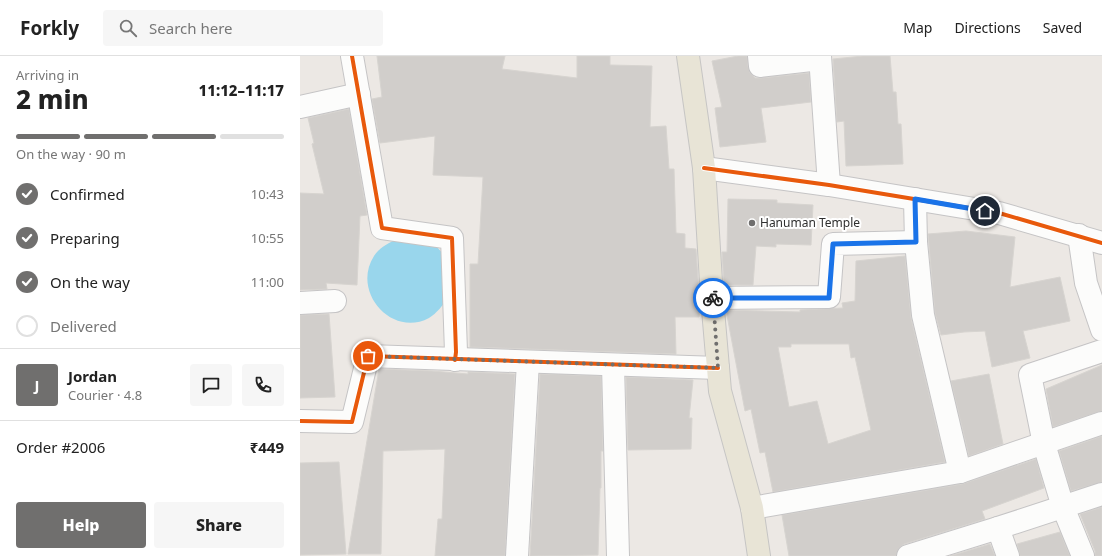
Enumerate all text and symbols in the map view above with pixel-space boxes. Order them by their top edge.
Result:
search box [103,10,383,46]
text: Forkly [20,15,79,41]
icon: search [117,17,139,39]
text: Search here [149,18,233,38]
text: Map [903,18,932,37]
text: Directions [954,18,1021,37]
text: Saved [1043,18,1082,37]
text: Arriving in [16,66,79,84]
text: 11:12–11:17 [199,80,284,100]
text: 2 min [16,81,89,117]
text: On the way · 90 m [16,145,126,163]
icon: check [16,183,38,205]
text: Confirmed [50,184,125,204]
text: 10:43 [251,185,284,203]
pin [968,194,1002,228]
icon: home [974,200,996,222]
place label: Hanuman Temple [760,214,860,231]
marker: Hanuman Temple [747,218,757,228]
icon: check [16,227,38,249]
text: Preparing [50,228,120,248]
text: 10:55 [251,229,284,247]
icon: check [16,271,38,293]
text: On the way [50,272,130,292]
text: 11:00 [251,273,284,291]
courier [693,278,733,318]
icon: bike [702,287,724,309]
text: Delivered [50,316,117,336]
pin [351,339,385,373]
icon: bag [357,345,379,367]
button: chat [190,364,232,406]
button: phone [242,364,284,406]
text: Jordan [68,366,117,386]
text: J [35,375,39,395]
text: Courier · 4.8 [68,386,142,404]
text: Order #2006 [16,437,105,457]
text: ₹449 [250,437,284,457]
button: Help [16,502,146,548]
button: Share [154,502,284,548]

